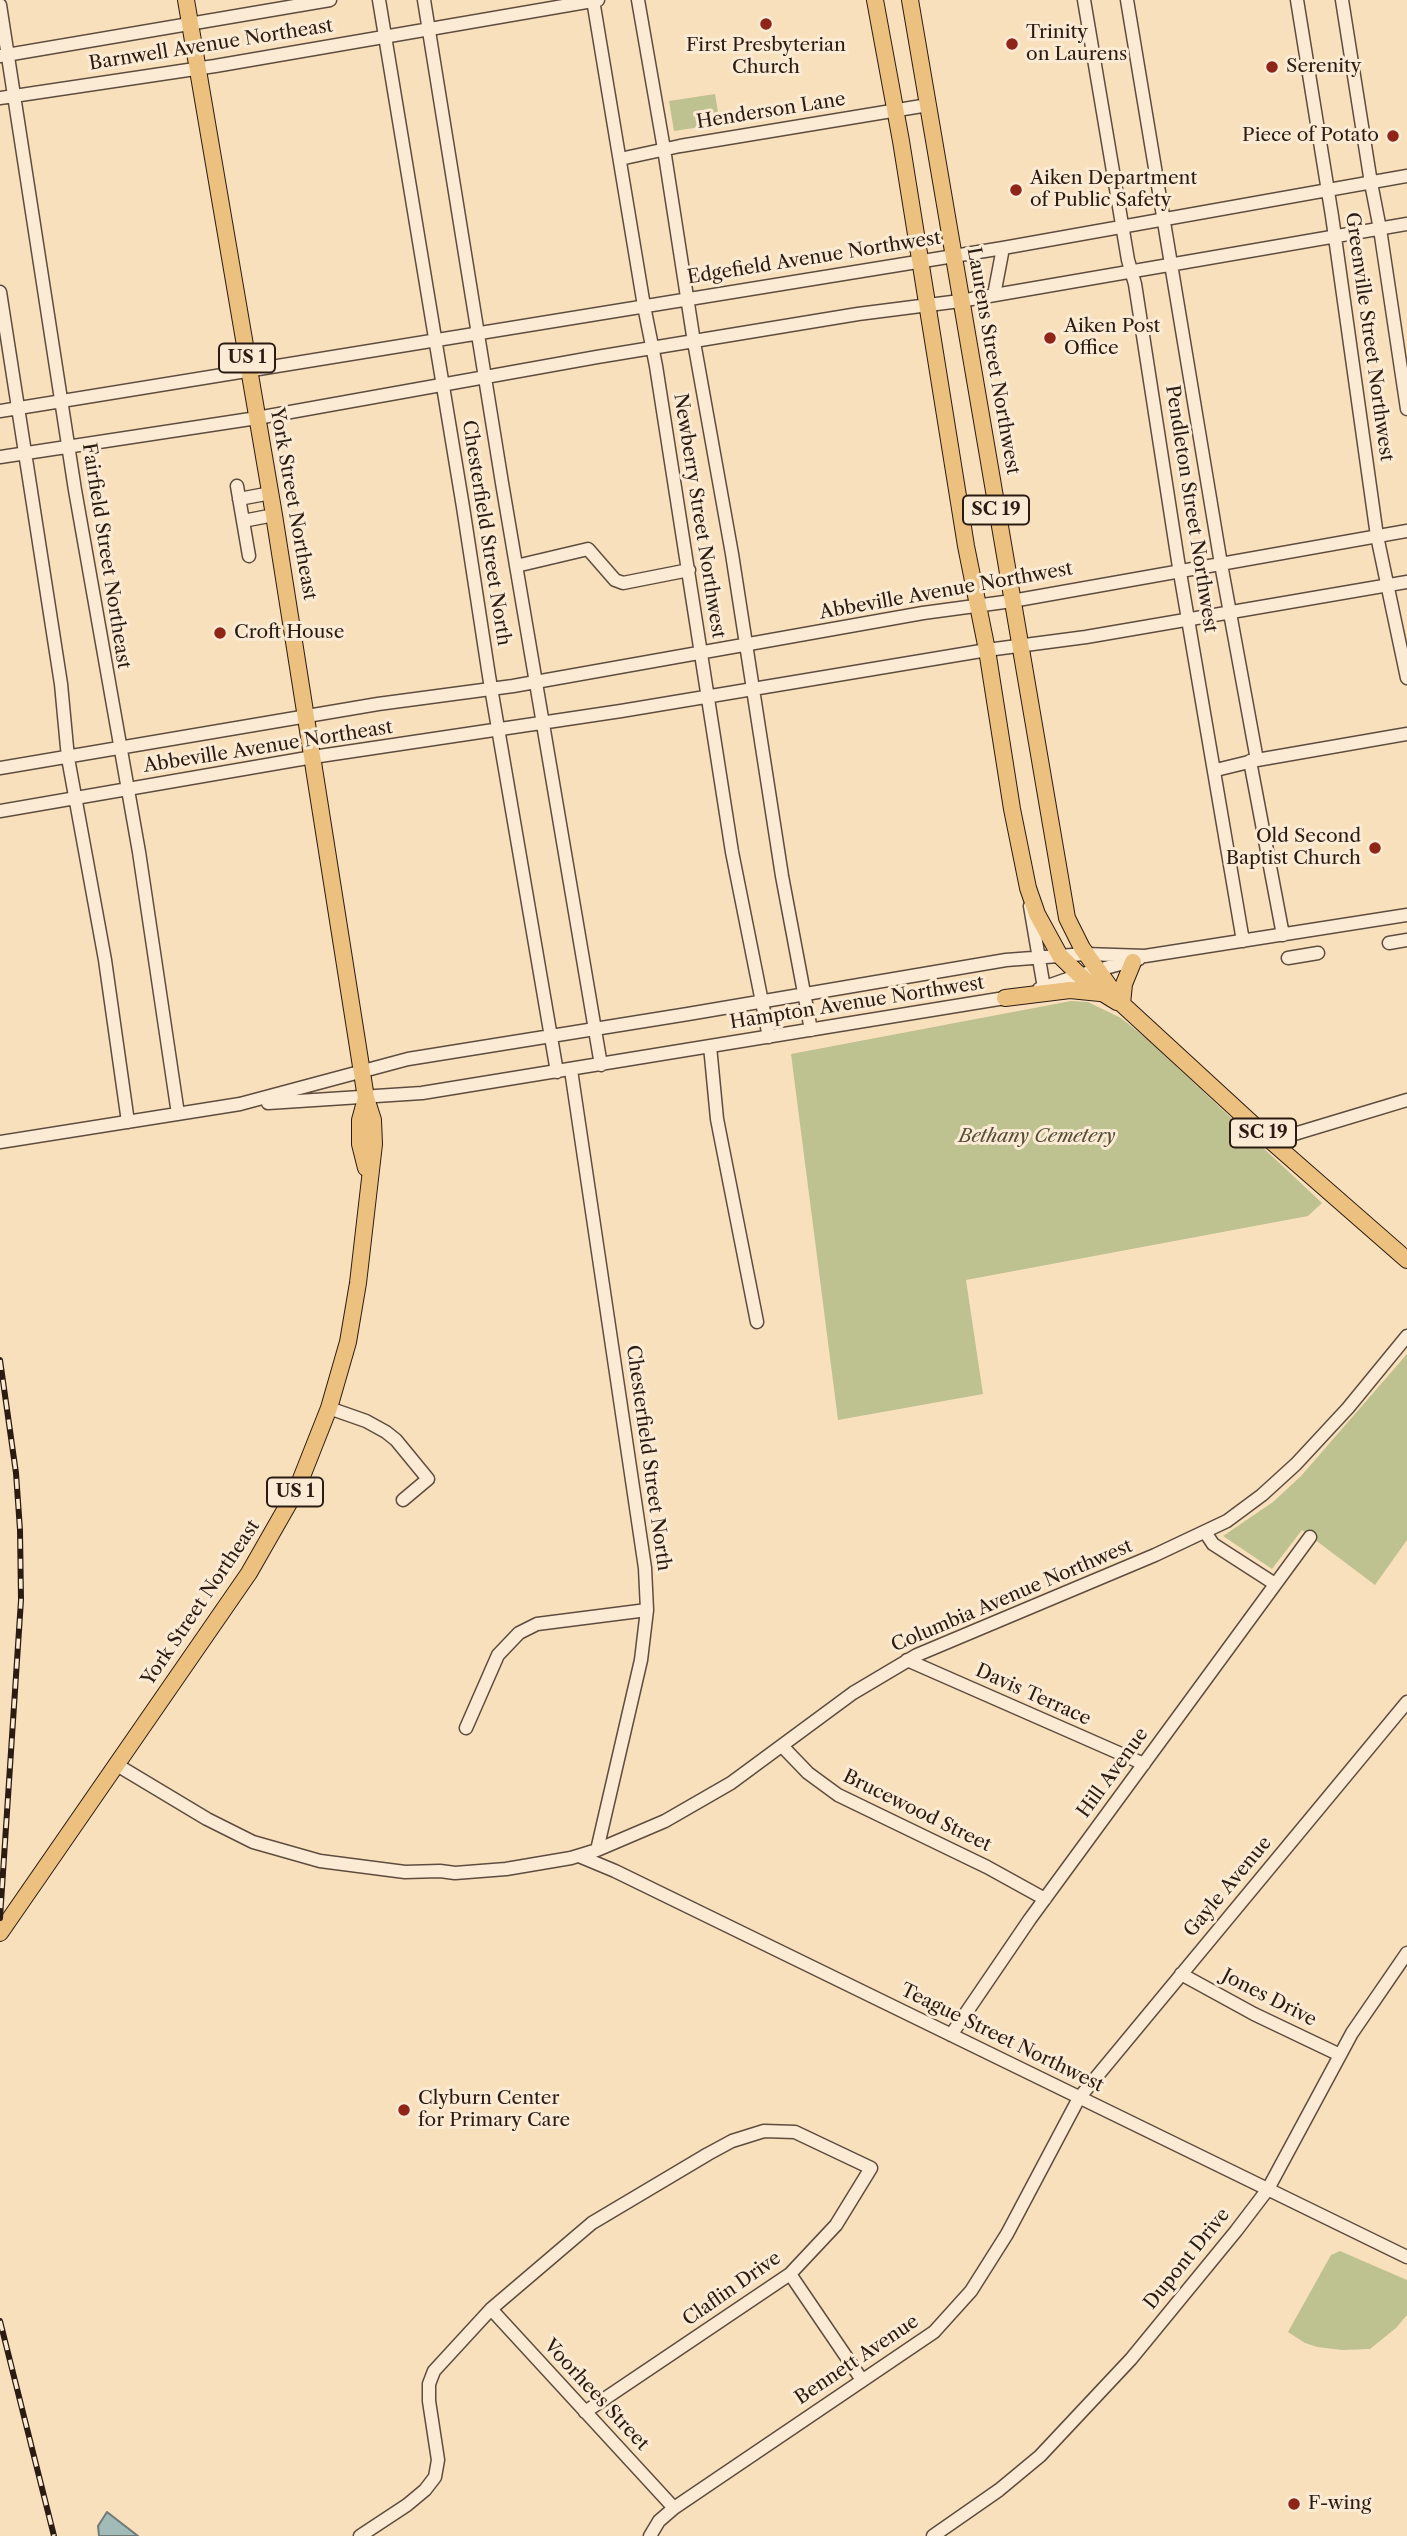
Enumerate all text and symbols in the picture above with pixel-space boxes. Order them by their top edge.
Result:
street label: Barnwell Avenue Northeast [87,14,335,76]
marker: First Presbyterian Church [758,16,774,32]
place label: Trinity on Laurens [1026,22,1127,66]
place label: First Presbyterian Church [686,35,846,79]
marker: Trinity on Laurens [1004,36,1020,52]
place label: Serenity [1286,56,1361,78]
marker: Serenity [1264,59,1280,75]
street label: Henderson Lane [695,88,847,134]
place label: Piece of Potato [1242,125,1379,147]
marker: Piece of Potato [1385,128,1401,144]
place label: Aiken Department of Public Safety [1030,168,1197,212]
marker: Aiken Department of Public Safety [1008,182,1024,198]
street label: Greenville Street Northwest [1340,211,1398,463]
street label: Edgefield Avenue Northwest [686,227,942,289]
street label: Laurens Street Northwest [962,246,1024,476]
place label: Aiken Post Office [1064,316,1160,360]
marker: Aiken Post Office [1042,330,1058,346]
road number: US 1 [219,344,275,372]
street label: Pendleton Street Northwest [1160,384,1222,634]
street label: Newberry Street Northwest [668,392,730,640]
street label: York Street Northeast [265,406,321,602]
street label: Chesterfield Street North [457,419,515,647]
street label: Fairfield Street Northeast [77,441,135,671]
road number: SC 19 [963,496,1029,524]
street label: Abbeville Avenue Northwest [818,557,1074,625]
place label: Croft House [234,622,344,644]
marker: Croft House [212,625,228,641]
street label: Abbeville Avenue Northeast [142,716,394,778]
place label: Old Second Baptist Church [1226,826,1361,870]
marker: Old Second Baptist Church [1367,840,1383,856]
street label: Hampton Avenue Northwest [728,972,986,1034]
road number: SC 19 [1230,1118,1296,1148]
park label: Bethany Cemetery [958,1126,1116,1148]
street label: Chesterfield Street North [621,1344,675,1572]
road number: US 1 [267,1478,323,1506]
street label: York Street Northeast [137,1516,265,1690]
street label: Columbia Avenue Northwest [888,1535,1136,1657]
street label: Davis Terrace [972,1659,1094,1731]
street label: Hill Avenue [1073,1723,1153,1823]
street label: Brucewood Street [839,1765,995,1857]
street label: Gayle Avenue [1179,1832,1277,1942]
street label: Jones Drive [1218,1964,1320,2032]
street label: Teague Street Northwest [897,1979,1107,2097]
place label: Clyburn Center for Primary Care [418,2088,570,2132]
marker: Clyburn Center for Primary Care [396,2102,412,2118]
street label: Dupont Drive [1139,2204,1235,2314]
street label: Claflin Drive [679,2247,785,2331]
street label: Bennett Avenue [791,2310,923,2410]
street label: Voorhees Street [539,2335,653,2455]
place label: F-wing [1308,2493,1371,2515]
marker: F-wing [1286,2496,1302,2512]

